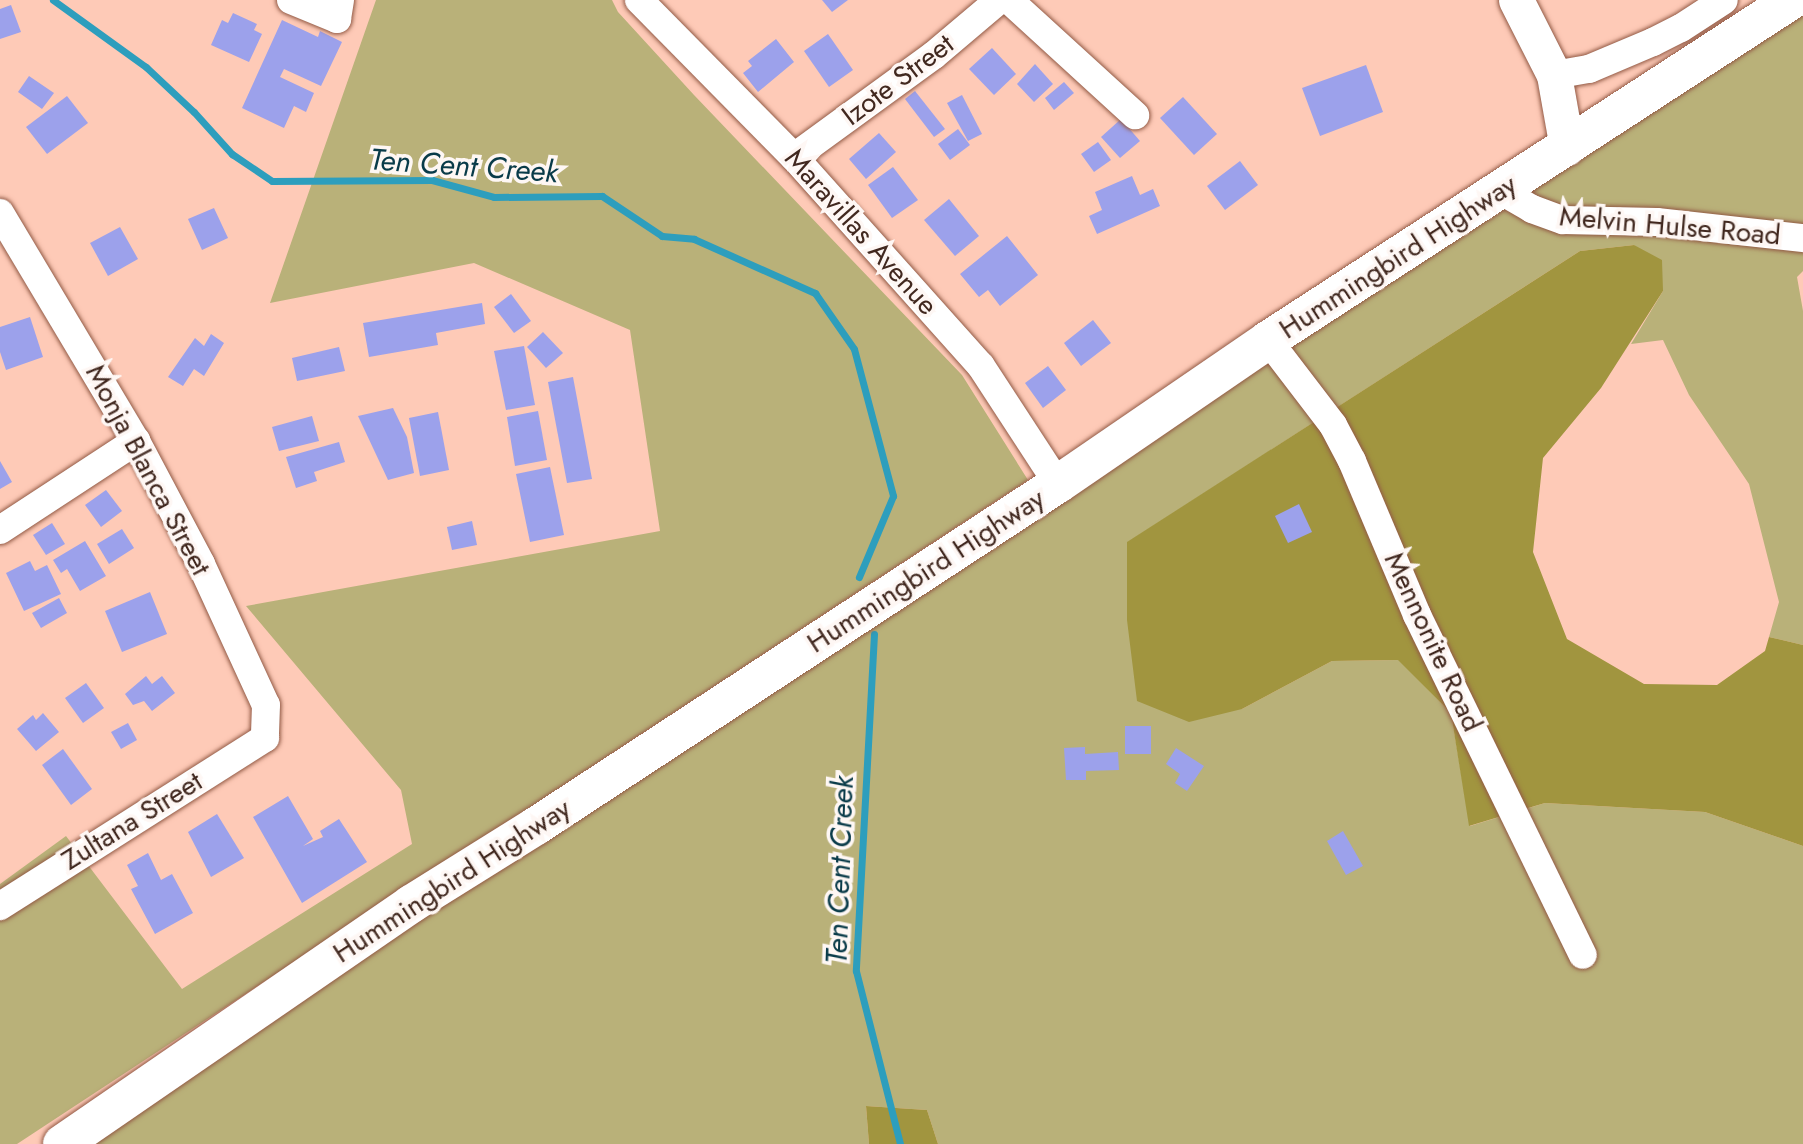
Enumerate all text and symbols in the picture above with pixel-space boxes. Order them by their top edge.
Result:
street label: Izote Street [836,27,960,133]
water label: Ten Cent Creek [369,141,559,191]
street label: Maravillas Avenue [778,142,944,322]
street label: Hummingbird Highway [1273,168,1523,346]
street label: Melvin Hulse Road [1558,200,1782,252]
street label: Monja Blanca Street [78,359,218,581]
street label: Hummingbird Highway [801,482,1051,660]
street label: Mennonite Road [1377,547,1489,737]
street label: Zultana Street [56,765,208,877]
water label: Ten Cent Creek [819,775,861,965]
street label: Hummingbird Highway [327,792,577,970]

